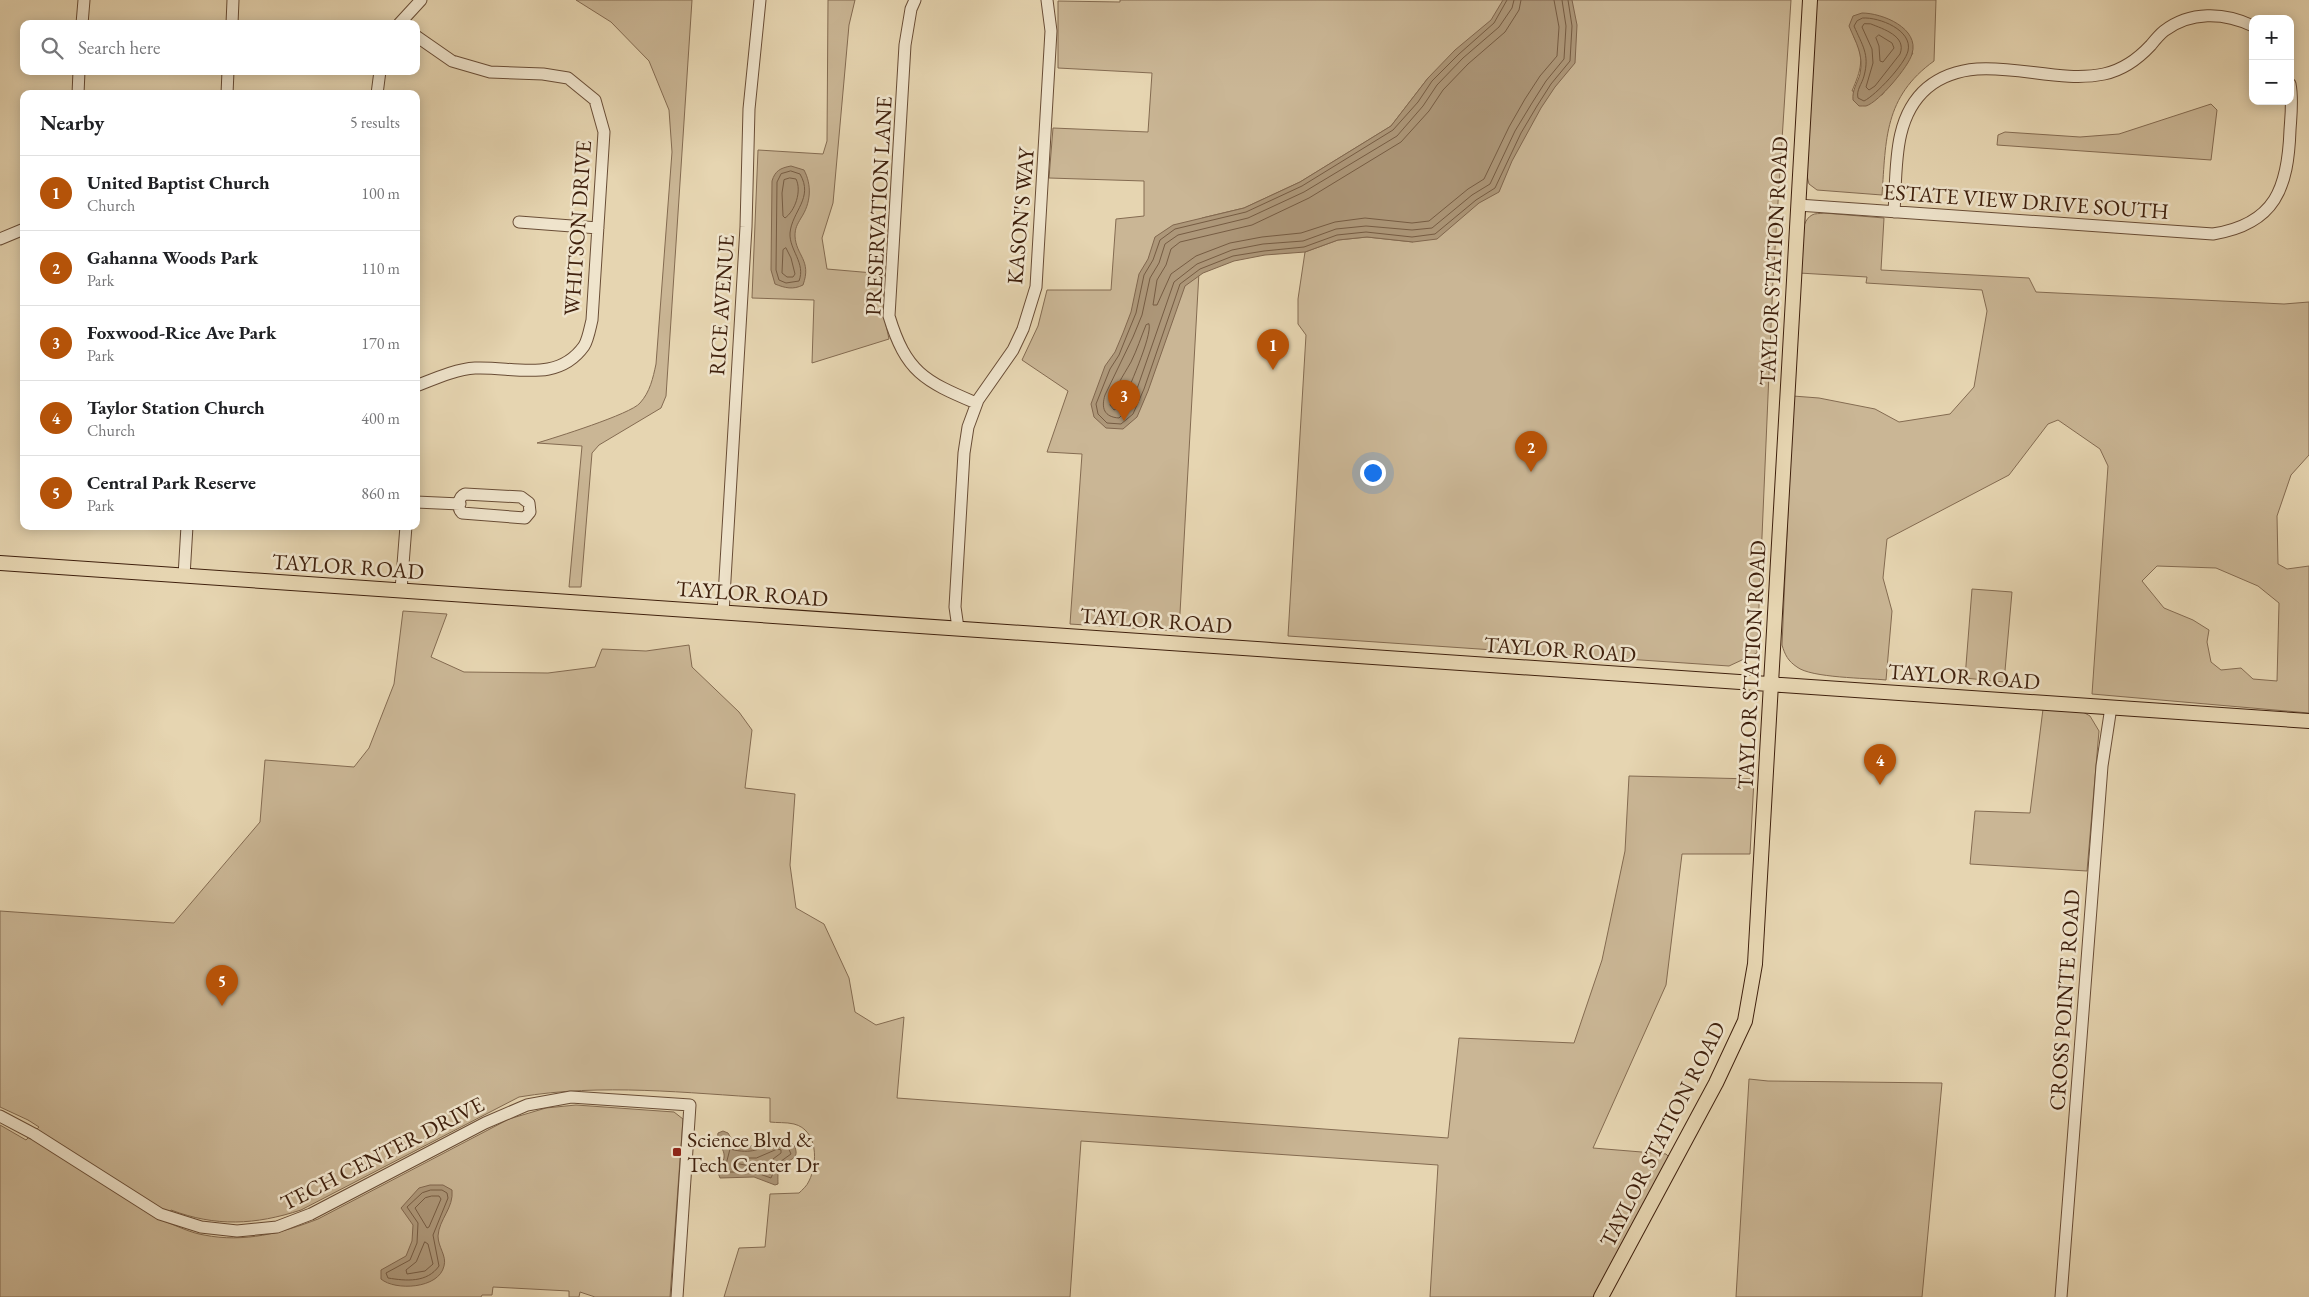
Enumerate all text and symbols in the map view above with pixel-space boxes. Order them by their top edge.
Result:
map controls [2249,15,2294,105]
button: + [2249,15,2294,60]
search box [20,20,420,75]
icon: search [38,34,66,62]
text: Search here [78,35,160,60]
button: − [2249,60,2294,105]
street label: PRESERVATION LANE [858,96,899,317]
text: Nearby [40,109,104,136]
text: 5 results [350,112,400,133]
street label: TAYLOR STATION ROAD [1752,136,1795,386]
street label: WHITSON DRIVE [557,139,598,317]
street label: KASON'S WAY [1000,145,1041,286]
text: United Baptist Church [87,170,270,195]
street label: ESTATE VIEW DRIVE SOUTH [1882,177,2170,226]
text: 1 [52,183,60,204]
text: 100 m [361,183,400,204]
text: Church [87,195,135,216]
street label: RICE AVENUE [702,234,741,376]
text: Gahanna Woods Park [87,245,258,270]
text: 2 [52,258,60,279]
text: 110 m [361,258,400,279]
text: Park [87,270,114,291]
text: Foxwood-Rice Ave Park [87,320,276,345]
pin: 1 [1257,329,1289,370]
text: 3 [52,333,60,354]
text: 170 m [361,333,400,354]
text: Park [87,345,114,366]
pin: 3 [1108,380,1140,421]
text: Taylor Station Church [87,395,265,420]
text: 4 [52,408,60,429]
text: 400 m [361,408,400,429]
text: Church [87,420,135,441]
pin: 2 [1515,431,1547,472]
your location [1360,460,1386,486]
text: Central Park Reserve [87,470,256,495]
text: 5 [52,483,60,504]
text: 860 m [361,483,400,504]
text: Park [87,495,114,516]
street label: TAYLOR STATION ROAD [1730,540,1773,790]
street label: TAYLOR ROAD [271,547,425,586]
street label: TAYLOR ROAD [675,574,829,613]
street label: TAYLOR ROAD [1079,601,1233,640]
street label: TAYLOR ROAD [1483,630,1637,669]
street label: TAYLOR ROAD [1887,657,2041,696]
pin: 4 [1864,744,1896,785]
street label: CROSS POINTE ROAD [2042,888,2087,1112]
pin: 5 [206,965,238,1006]
street label: TAYLOR STATION ROAD [1593,1016,1732,1252]
street label: TECH CENTER DRIVE [276,1090,489,1217]
place label: Science Blvd & Tech Center Dr [687,1125,820,1179]
marker: Science Blvd & Tech Center Dr [671,1146,683,1158]

